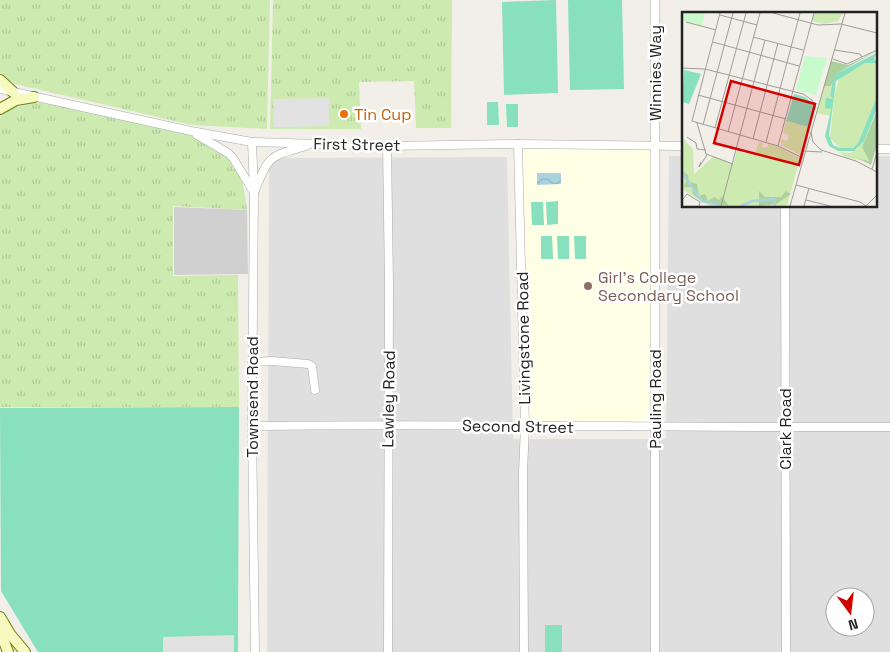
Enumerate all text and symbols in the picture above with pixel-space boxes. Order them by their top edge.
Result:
inset map [682,12,878,208]
street label: Winnies Way [645,25,666,121]
place label: Tin Cup [354,104,411,125]
marker: Tin Cup [338,108,350,120]
street label: First Street [313,133,401,156]
place label: Girl's College Secondary School [598,267,739,306]
street label: Livingstone Road [512,271,535,405]
marker: Girl's College Secondary School [582,280,594,292]
street label: Townsend Road [242,336,263,458]
street label: Pauling Road [645,349,666,449]
street label: Lawley Road [377,350,400,448]
street label: Clark Road [775,388,796,470]
street label: Second Street [462,415,574,438]
north arrow [825,587,875,637]
text: N [846,615,860,634]

